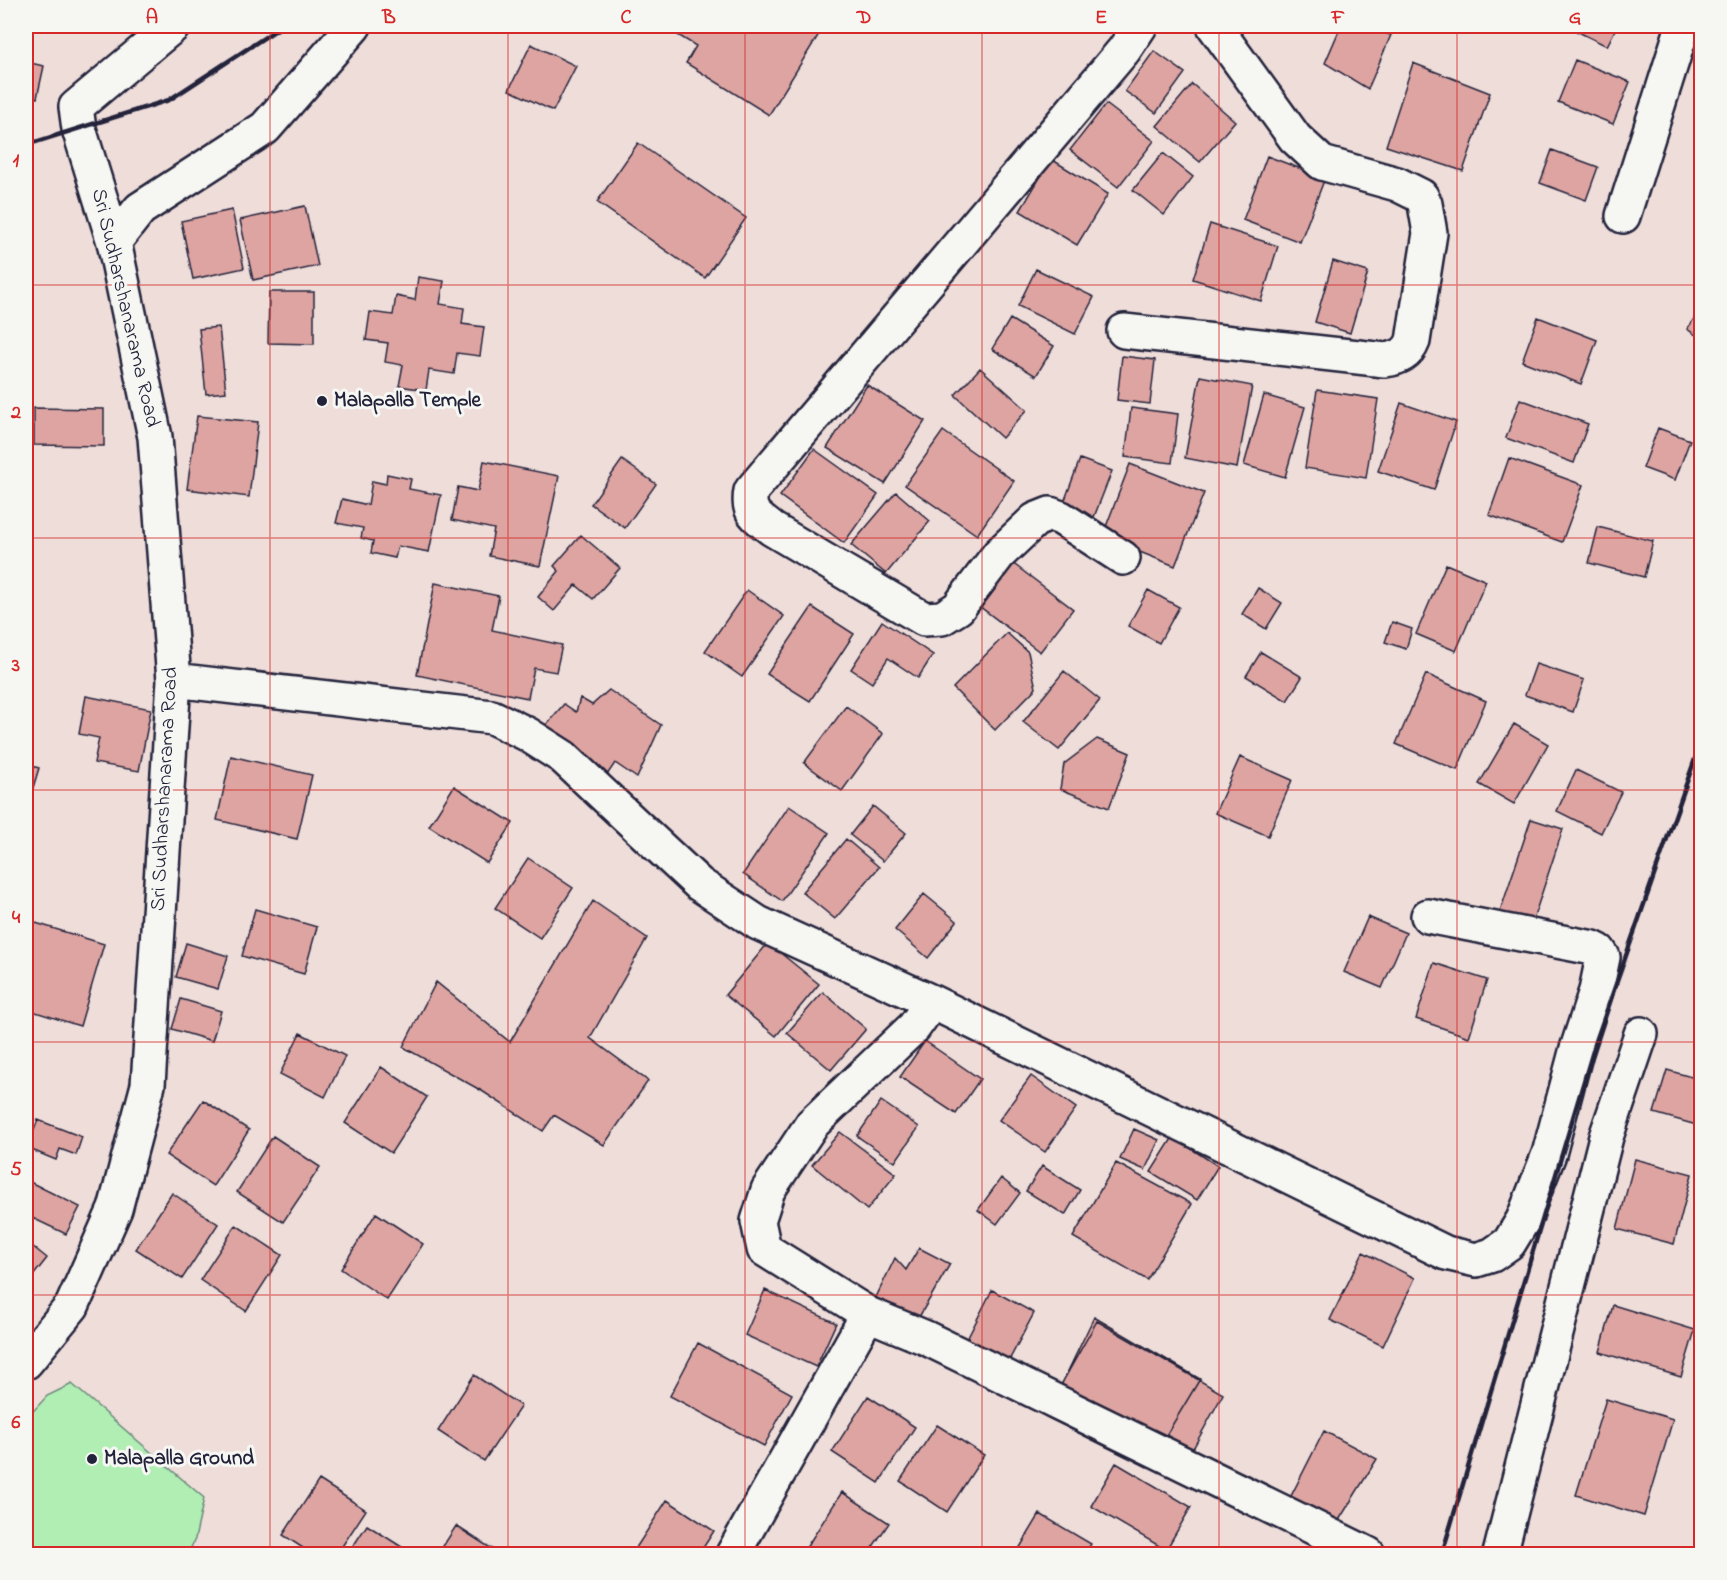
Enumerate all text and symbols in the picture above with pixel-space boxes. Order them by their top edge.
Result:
text: A [146,4,158,33]
text: B [381,4,396,33]
text: C [621,4,632,33]
text: D [856,4,871,33]
text: E [1095,4,1107,33]
text: F [1331,4,1345,33]
text: G [1569,4,1582,33]
text: 1 [13,147,20,176]
street label: Sri Sudharshanarama Road [83,186,167,431]
place label: Malapalla Temple [334,386,481,416]
marker: Malapalla Temple [315,394,329,408]
text: 2 [10,399,21,428]
text: 3 [11,652,20,681]
street label: Sri Sudharshanarama Road [144,666,186,912]
text: 4 [12,904,21,933]
text: 5 [10,1156,22,1185]
text: 6 [12,1409,21,1438]
place label: Malapalla Ground [104,1444,254,1474]
marker: Malapalla Ground [85,1452,99,1466]

